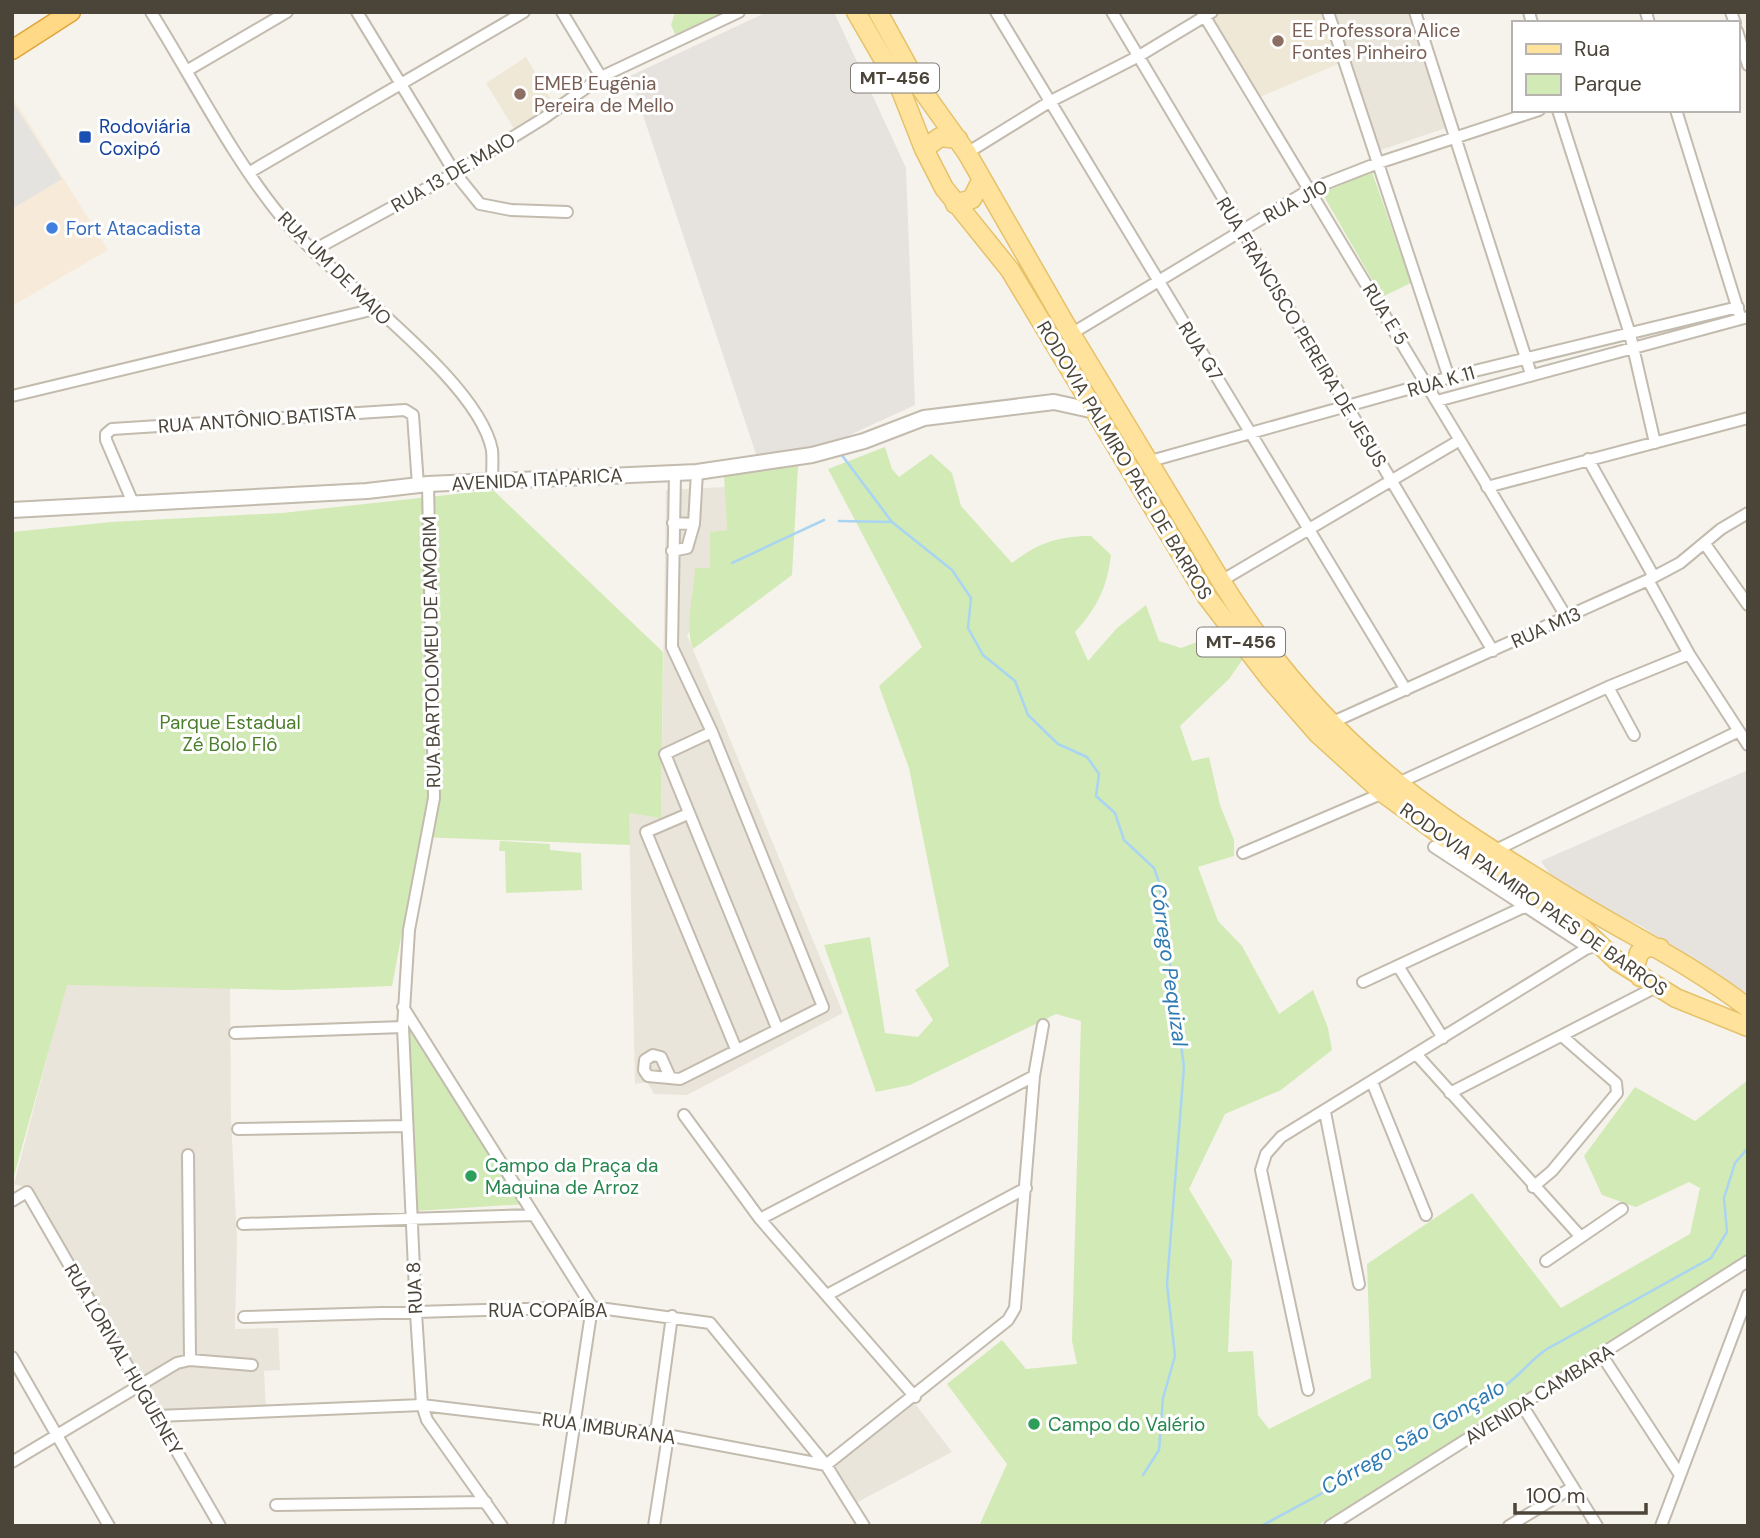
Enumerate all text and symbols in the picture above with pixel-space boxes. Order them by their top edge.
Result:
place label: EE Professora Alice Fontes Pinheiro [1292,18,1460,65]
legend [1512,21,1739,112]
marker: EE Professora Alice Fontes Pinheiro [1270,33,1286,49]
text: Rua [1574,35,1610,63]
road number: MT-456 [851,64,939,92]
text: Parque [1574,70,1642,98]
place label: EMEB Eugênia Pereira de Mello [534,71,674,118]
marker: EMEB Eugênia Pereira de Mello [512,86,528,102]
place label: Rodoviária Coxipó [99,114,191,161]
street label: RUA 13 DE MAIO [387,127,520,218]
marker: Rodoviária Coxipó [77,129,93,145]
street label: RUA J10 [1259,174,1332,229]
street label: RUA FRANCISCO PEREIRA DE JESUS [1211,192,1392,472]
street label: RUA UM DE MAIO [272,206,397,331]
place label: Fort Atacadista [66,216,201,241]
marker: Fort Atacadista [44,220,60,236]
street label: RUA E 5 [1357,279,1414,350]
street label: RODOVIA PALMIRO PAES DE BARROS [1031,316,1218,604]
street label: RUA G7 [1173,317,1229,386]
street label: RUA K 11 [1405,360,1478,403]
street label: RUA ANTÔNIO BATISTA [157,400,357,439]
street label: AVENIDA ITAPARICA [451,463,624,496]
street label: RUA BARTOLOMEU DE AMORIM [417,516,446,788]
street label: RUA M13 [1507,601,1585,654]
road number: MT-456 [1197,628,1285,656]
park label: Parque Estadual Zé Bolo Flô [159,710,301,757]
street label: RODOVIA PALMIRO PAES DE BARROS [1395,797,1672,1002]
water label: Córrego Pequizal [1144,882,1194,1049]
place label: Campo da Praça da Maquina de Arroz [485,1153,658,1200]
marker: Campo da Praça da Maquina de Arroz [463,1168,479,1184]
street label: RUA LORIVAL HUGUENEY [59,1259,189,1459]
street label: RUA 8 [401,1261,428,1315]
street label: RUA COPAÍBA [488,1298,608,1323]
street label: AVENIDA CAMBARA [1460,1338,1619,1450]
water label: Córrego São Gonçalo [1316,1373,1510,1501]
street label: RUA IMBURANA [540,1407,678,1450]
place label: Campo do Valério [1048,1412,1205,1437]
marker: Campo do Valério [1026,1416,1042,1432]
scale bar [1515,1472,1646,1516]
text: 100 m [1526,1482,1586,1510]

